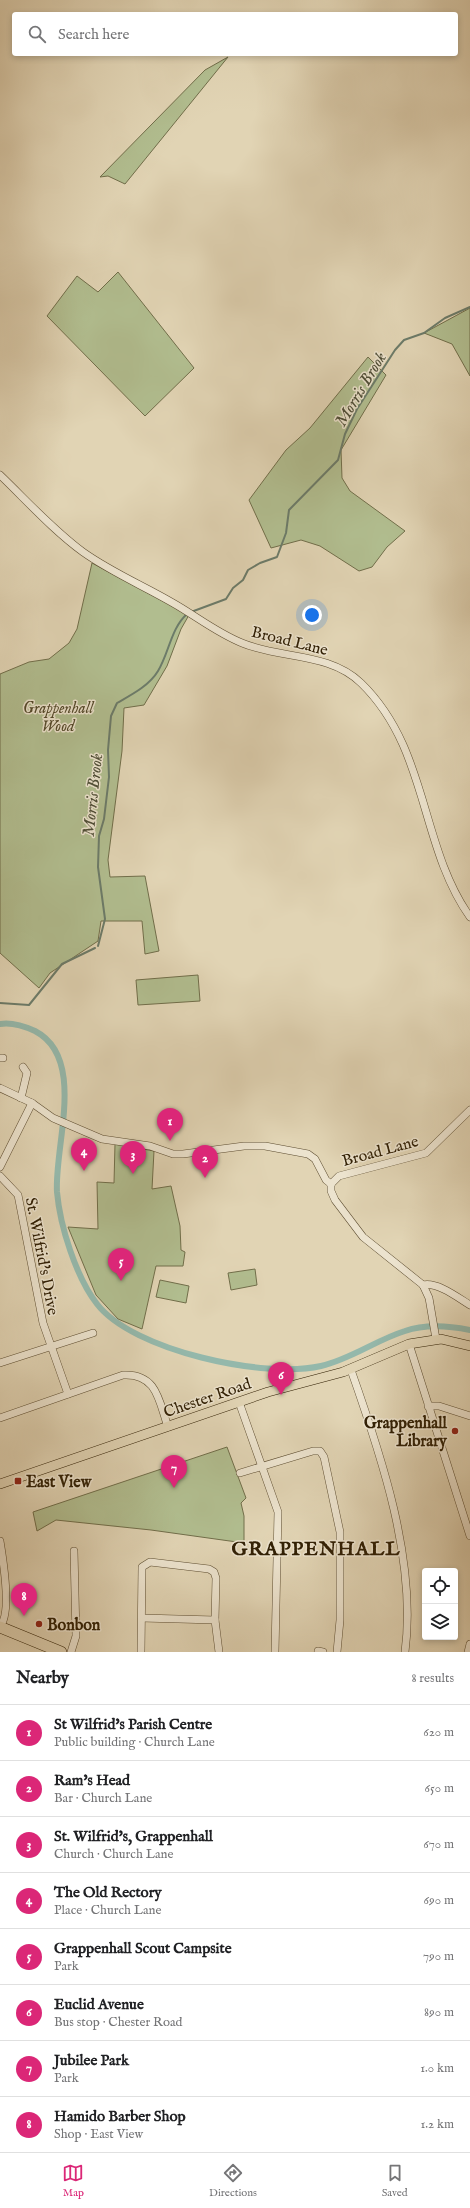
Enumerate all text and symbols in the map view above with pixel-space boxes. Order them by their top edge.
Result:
search box [12,12,458,56]
icon: search [26,23,48,45]
text: Search here [58,25,129,44]
water label: Morris Brook [331,348,392,431]
your location [302,605,322,625]
street label: Broad Lane [249,623,330,661]
park label: Grappenhall Wood [23,699,94,737]
water label: Morris Brook [79,752,108,838]
pin: 1 [157,1108,183,1141]
street label: Broad Lane [340,1132,421,1172]
pin: 4 [71,1138,97,1171]
pin: 3 [120,1141,146,1174]
pin: 2 [192,1145,218,1178]
street label: St. Wilfrid's Drive [20,1196,62,1317]
pin: 5 [108,1248,134,1281]
pin: 6 [268,1362,294,1395]
street label: Chester Road [161,1374,254,1423]
place label: Grappenhall Library [364,1414,448,1452]
marker: Grappenhall Library [450,1426,460,1436]
pin: 7 [161,1455,187,1488]
place label: East View [26,1473,93,1493]
marker: East View [13,1476,23,1486]
district label: GRAPPENHALL [232,1537,400,1562]
map controls [422,1568,458,1640]
button: locate [422,1568,458,1604]
pin: 8 [11,1583,37,1616]
button: layers [422,1604,458,1640]
place label: Bonbon [47,1616,101,1636]
marker: Bonbon [34,1619,44,1629]
text: Nearby [16,1668,69,1689]
text: 8 results [411,1670,454,1687]
text: St Wilfrid's Parish Centre [54,1715,212,1734]
text: 1 [27,1724,31,1741]
text: 620 m [423,1724,454,1741]
text: Public building · Church Lane [54,1734,215,1751]
text: Ram's Head [54,1771,130,1790]
text: 2 [26,1780,32,1797]
text: 650 m [425,1780,454,1797]
text: Bar · Church Lane [54,1790,152,1807]
text: St. Wilfrid's, Grappenhall [54,1827,213,1846]
text: 3 [27,1836,31,1853]
text: 670 m [423,1836,454,1853]
text: Church · Church Lane [54,1846,173,1863]
text: The Old Rectory [54,1883,162,1902]
text: 4 [26,1892,32,1909]
text: 690 m [424,1892,454,1909]
text: Place · Church Lane [54,1902,162,1919]
text: Grappenhall Scout Campsite [54,1939,232,1958]
text: 5 [27,1948,31,1965]
text: 790 m [423,1948,454,1965]
text: Park [54,1958,79,1975]
text: Euclid Avenue [54,1995,144,2014]
text: 6 [26,2004,32,2021]
text: 890 m [424,2004,454,2021]
text: Bus stop · Chester Road [54,2014,182,2031]
text: Jubilee Park [54,2051,129,2070]
text: 7 [26,2060,32,2077]
text: 1.0 km [420,2060,454,2077]
text: Park [54,2070,79,2087]
text: Hamido Barber Shop [54,2107,186,2126]
text: 8 [26,2116,32,2133]
text: 1.2 km [420,2116,454,2133]
text: Shop · East View [54,2126,143,2143]
tab: Map [62,2162,84,2200]
tab: Directions [209,2162,257,2200]
tab: Saved [382,2162,408,2200]

